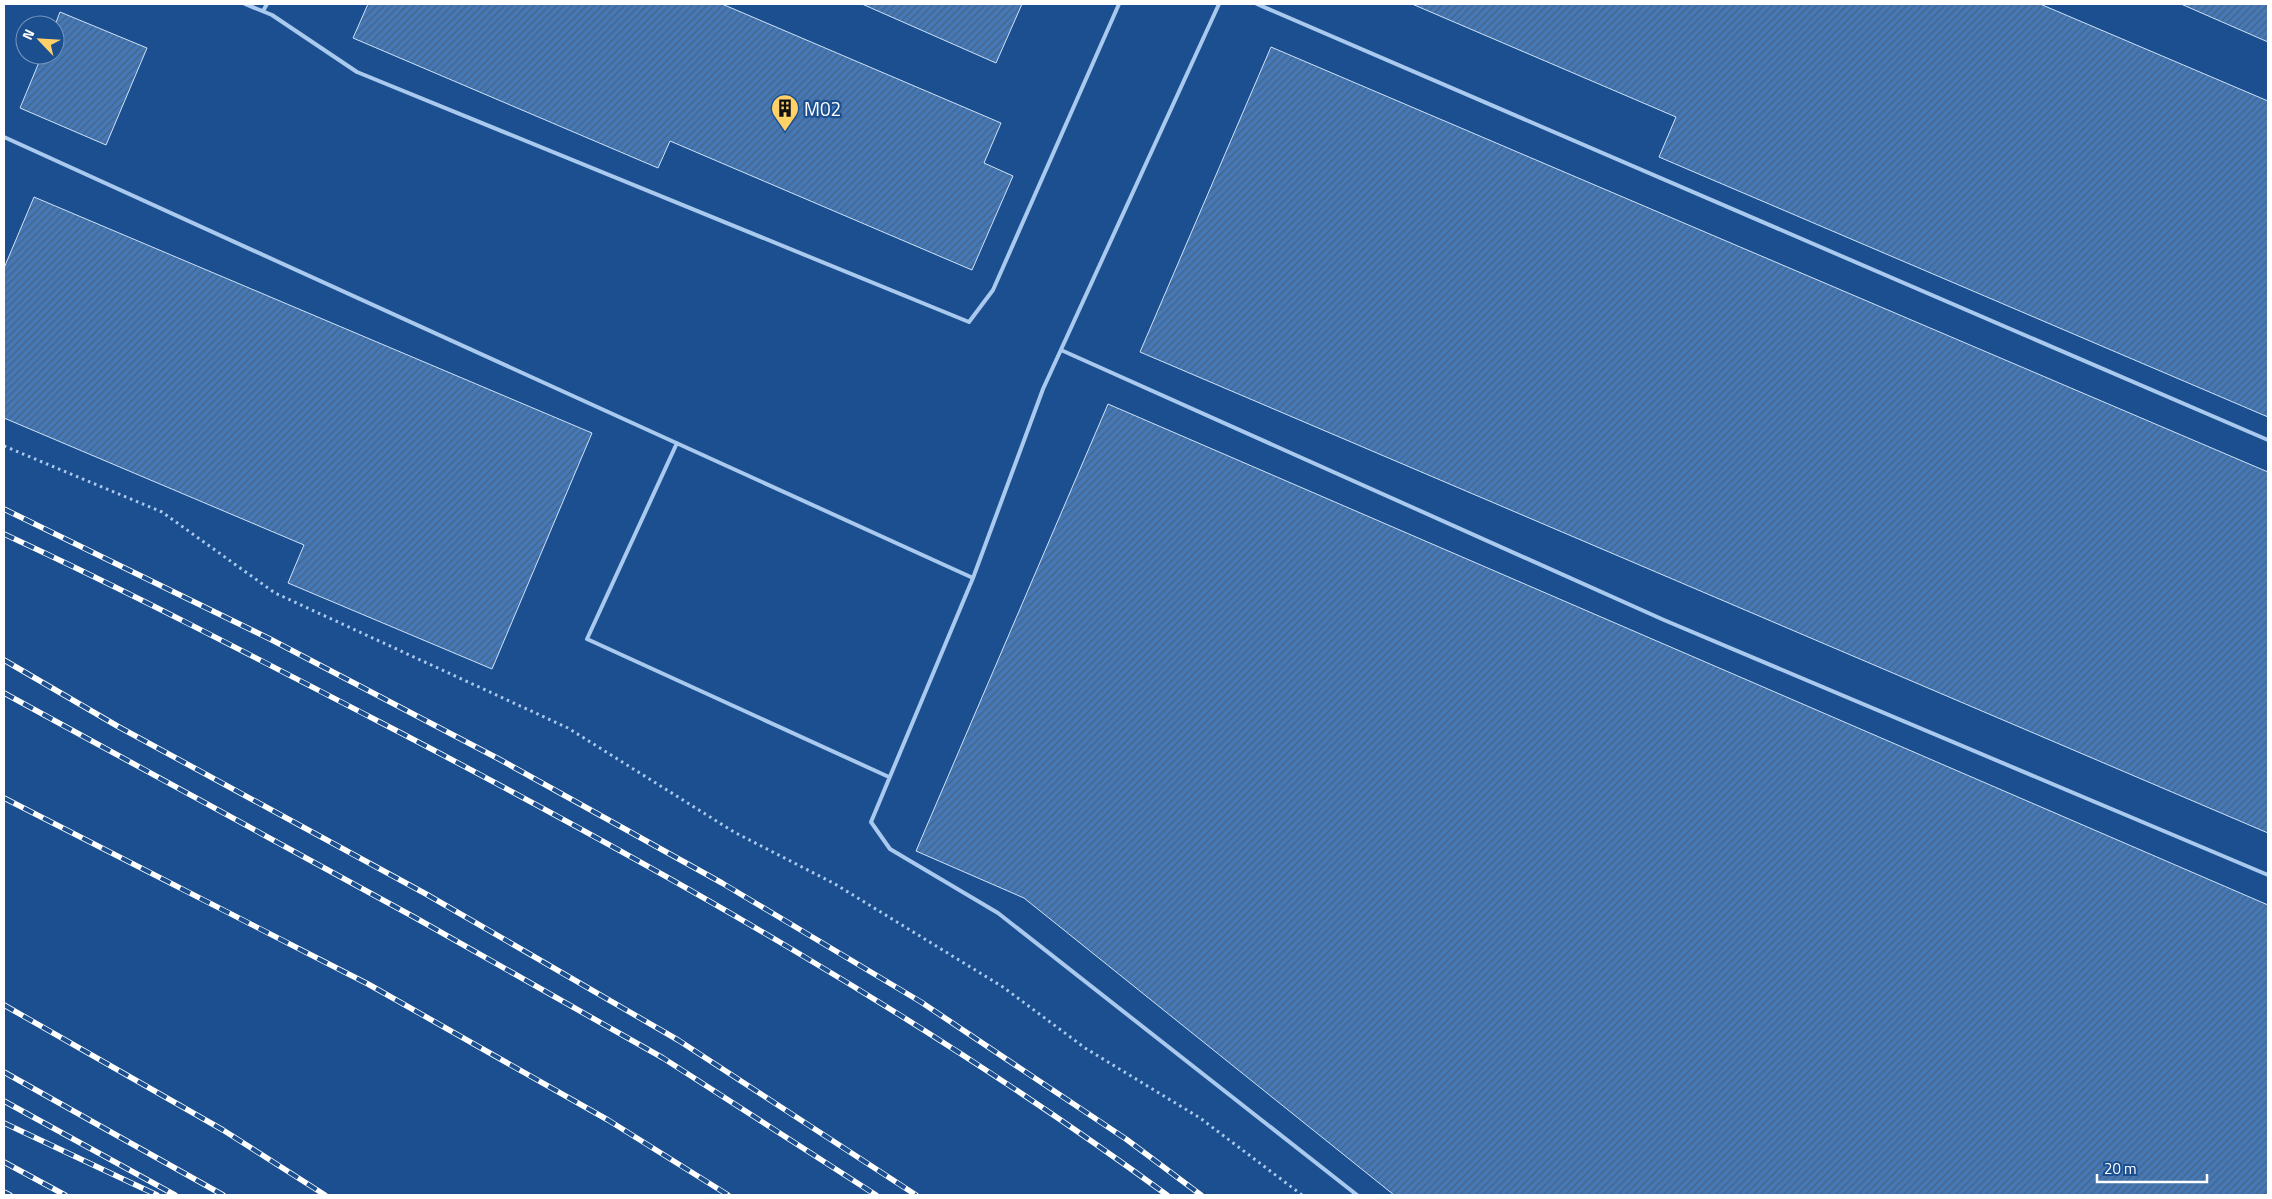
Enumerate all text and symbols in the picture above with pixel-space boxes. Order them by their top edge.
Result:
north arrow [15,15,65,65]
text: N [16,25,39,43]
building icon: M02 [770,93,800,132]
place label: M02 [804,94,841,123]
scale bar [2097,1152,2207,1184]
text: 20 m [2104,1157,2137,1180]

